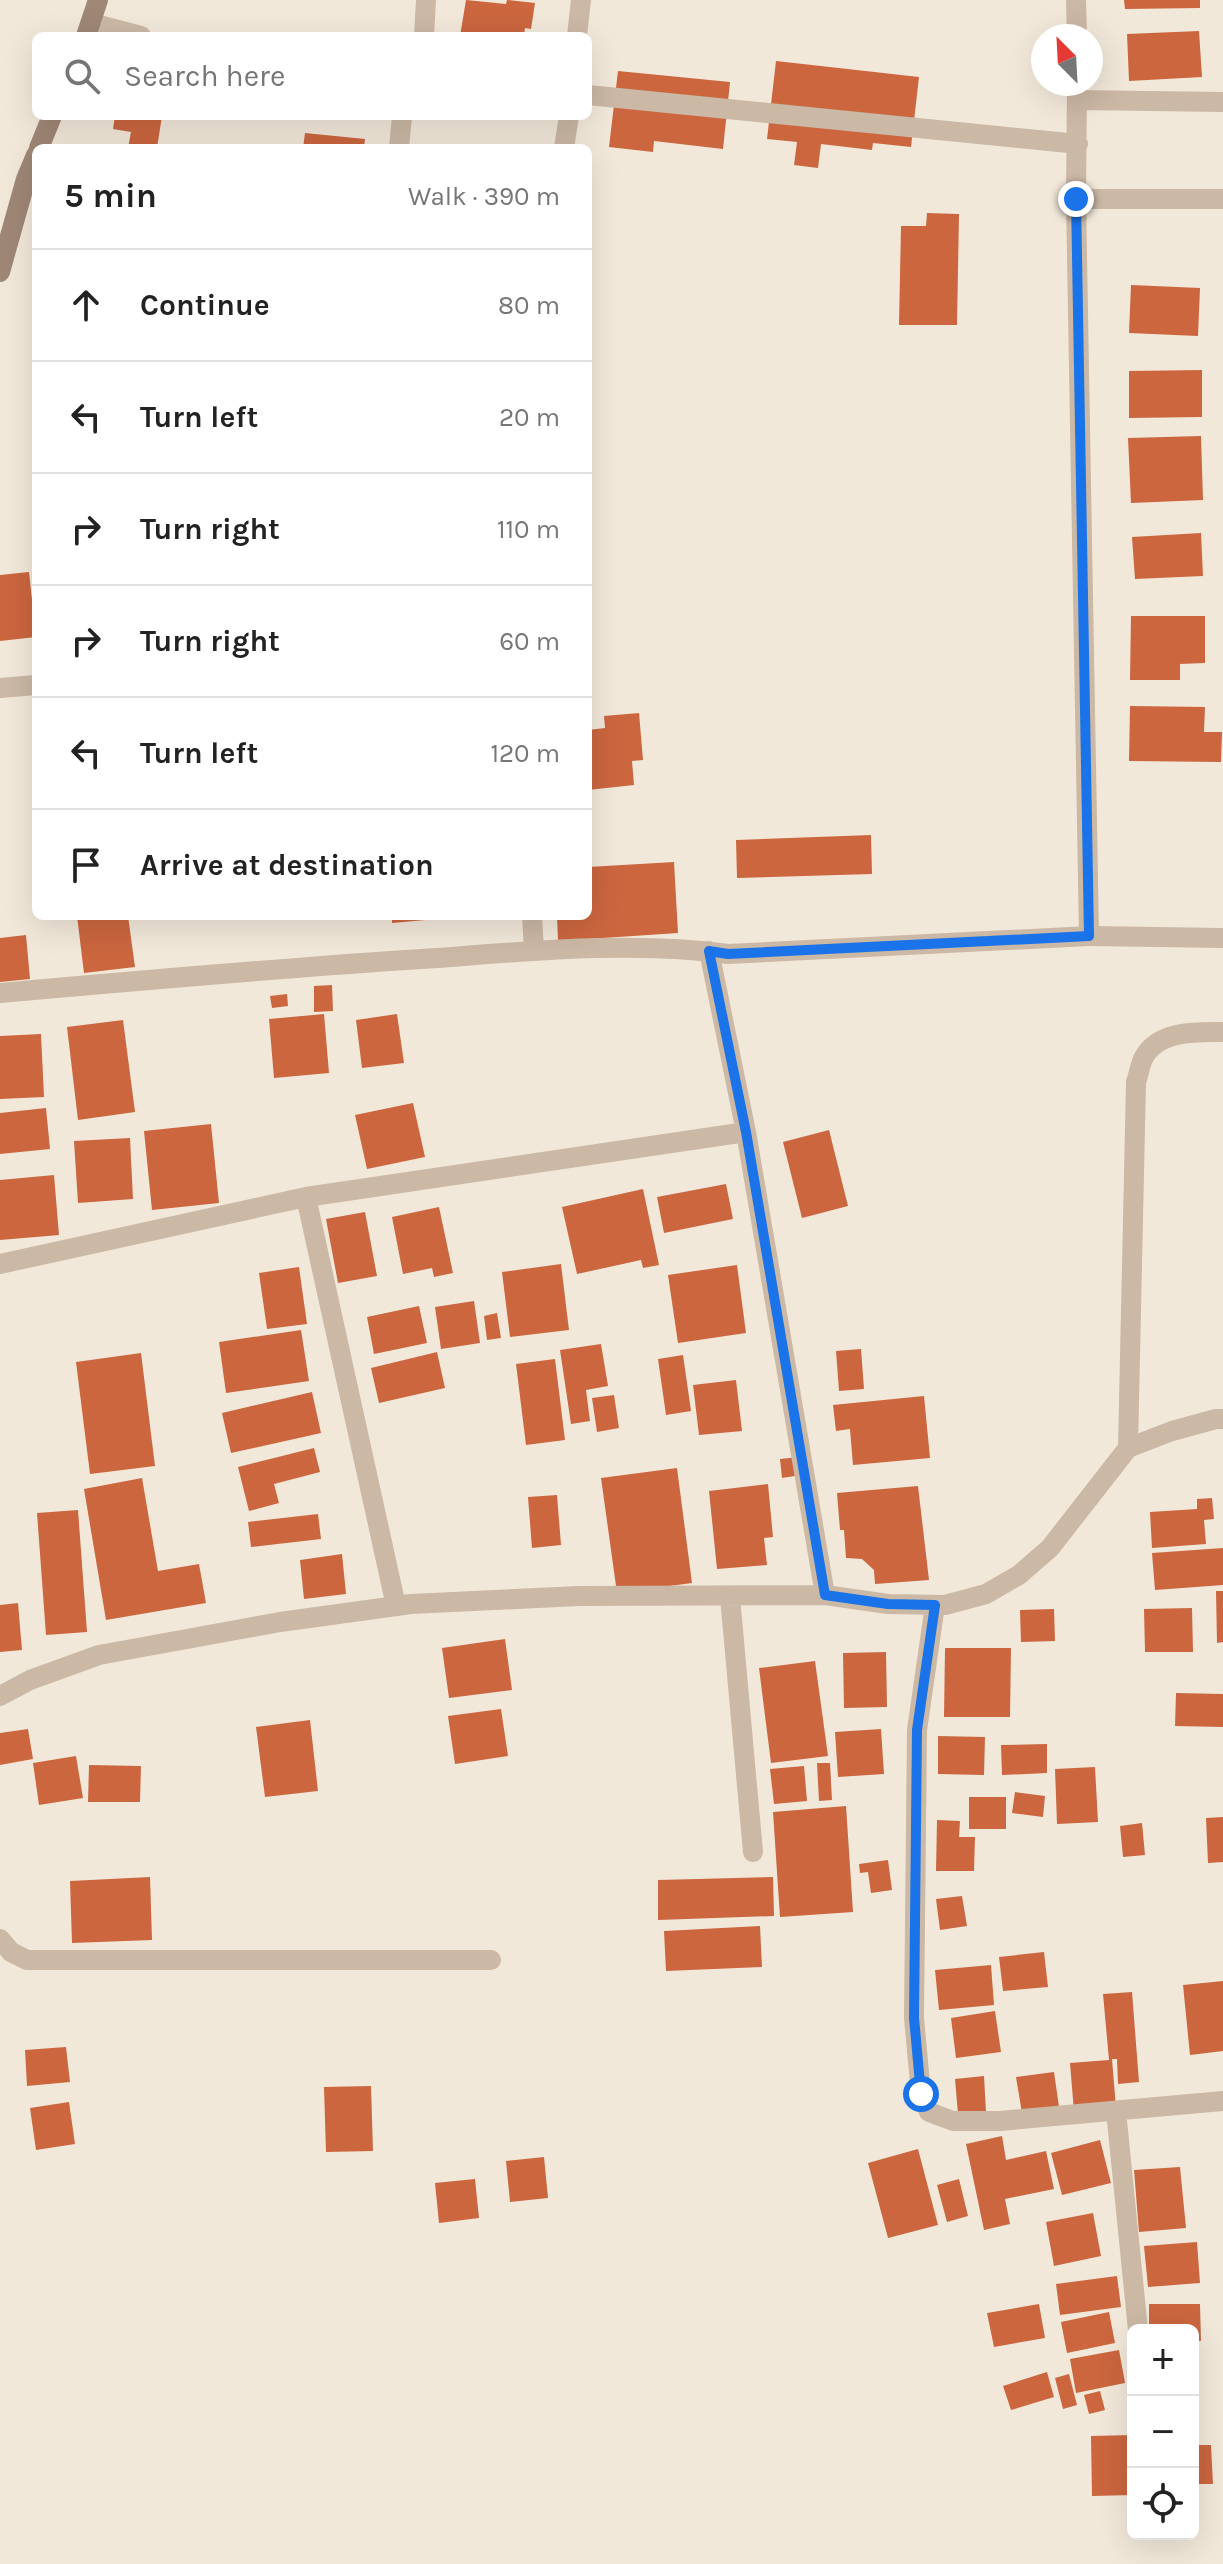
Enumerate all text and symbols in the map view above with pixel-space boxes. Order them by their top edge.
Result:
north arrow [1031,24,1103,96]
search box [32,32,592,120]
icon: search [60,54,104,98]
text: Search here [124,58,285,94]
text: 5 min [64,176,157,216]
text: Walk · 390 m [408,181,560,212]
route end [1058,181,1094,217]
icon: ahead [64,283,108,327]
text: Continue [140,287,270,323]
text: 80 m [498,290,560,321]
icon: left [64,395,108,439]
text: Turn left [140,399,258,435]
text: 20 m [499,402,560,433]
icon: right [64,507,108,551]
text: Turn right [140,511,280,547]
text: 110 m [497,514,560,545]
icon: right [64,619,108,663]
text: Turn right [140,623,280,659]
text: 60 m [499,626,560,657]
icon: left [64,731,108,775]
text: Turn left [140,735,258,771]
text: 120 m [490,738,560,769]
icon: arrive [64,843,108,887]
text: Arrive at destination [140,847,434,883]
route start [903,2076,939,2112]
map controls [1127,2324,1199,2540]
button: + [1127,2324,1199,2396]
button: − [1127,2396,1199,2468]
button: locate [1127,2468,1199,2540]

